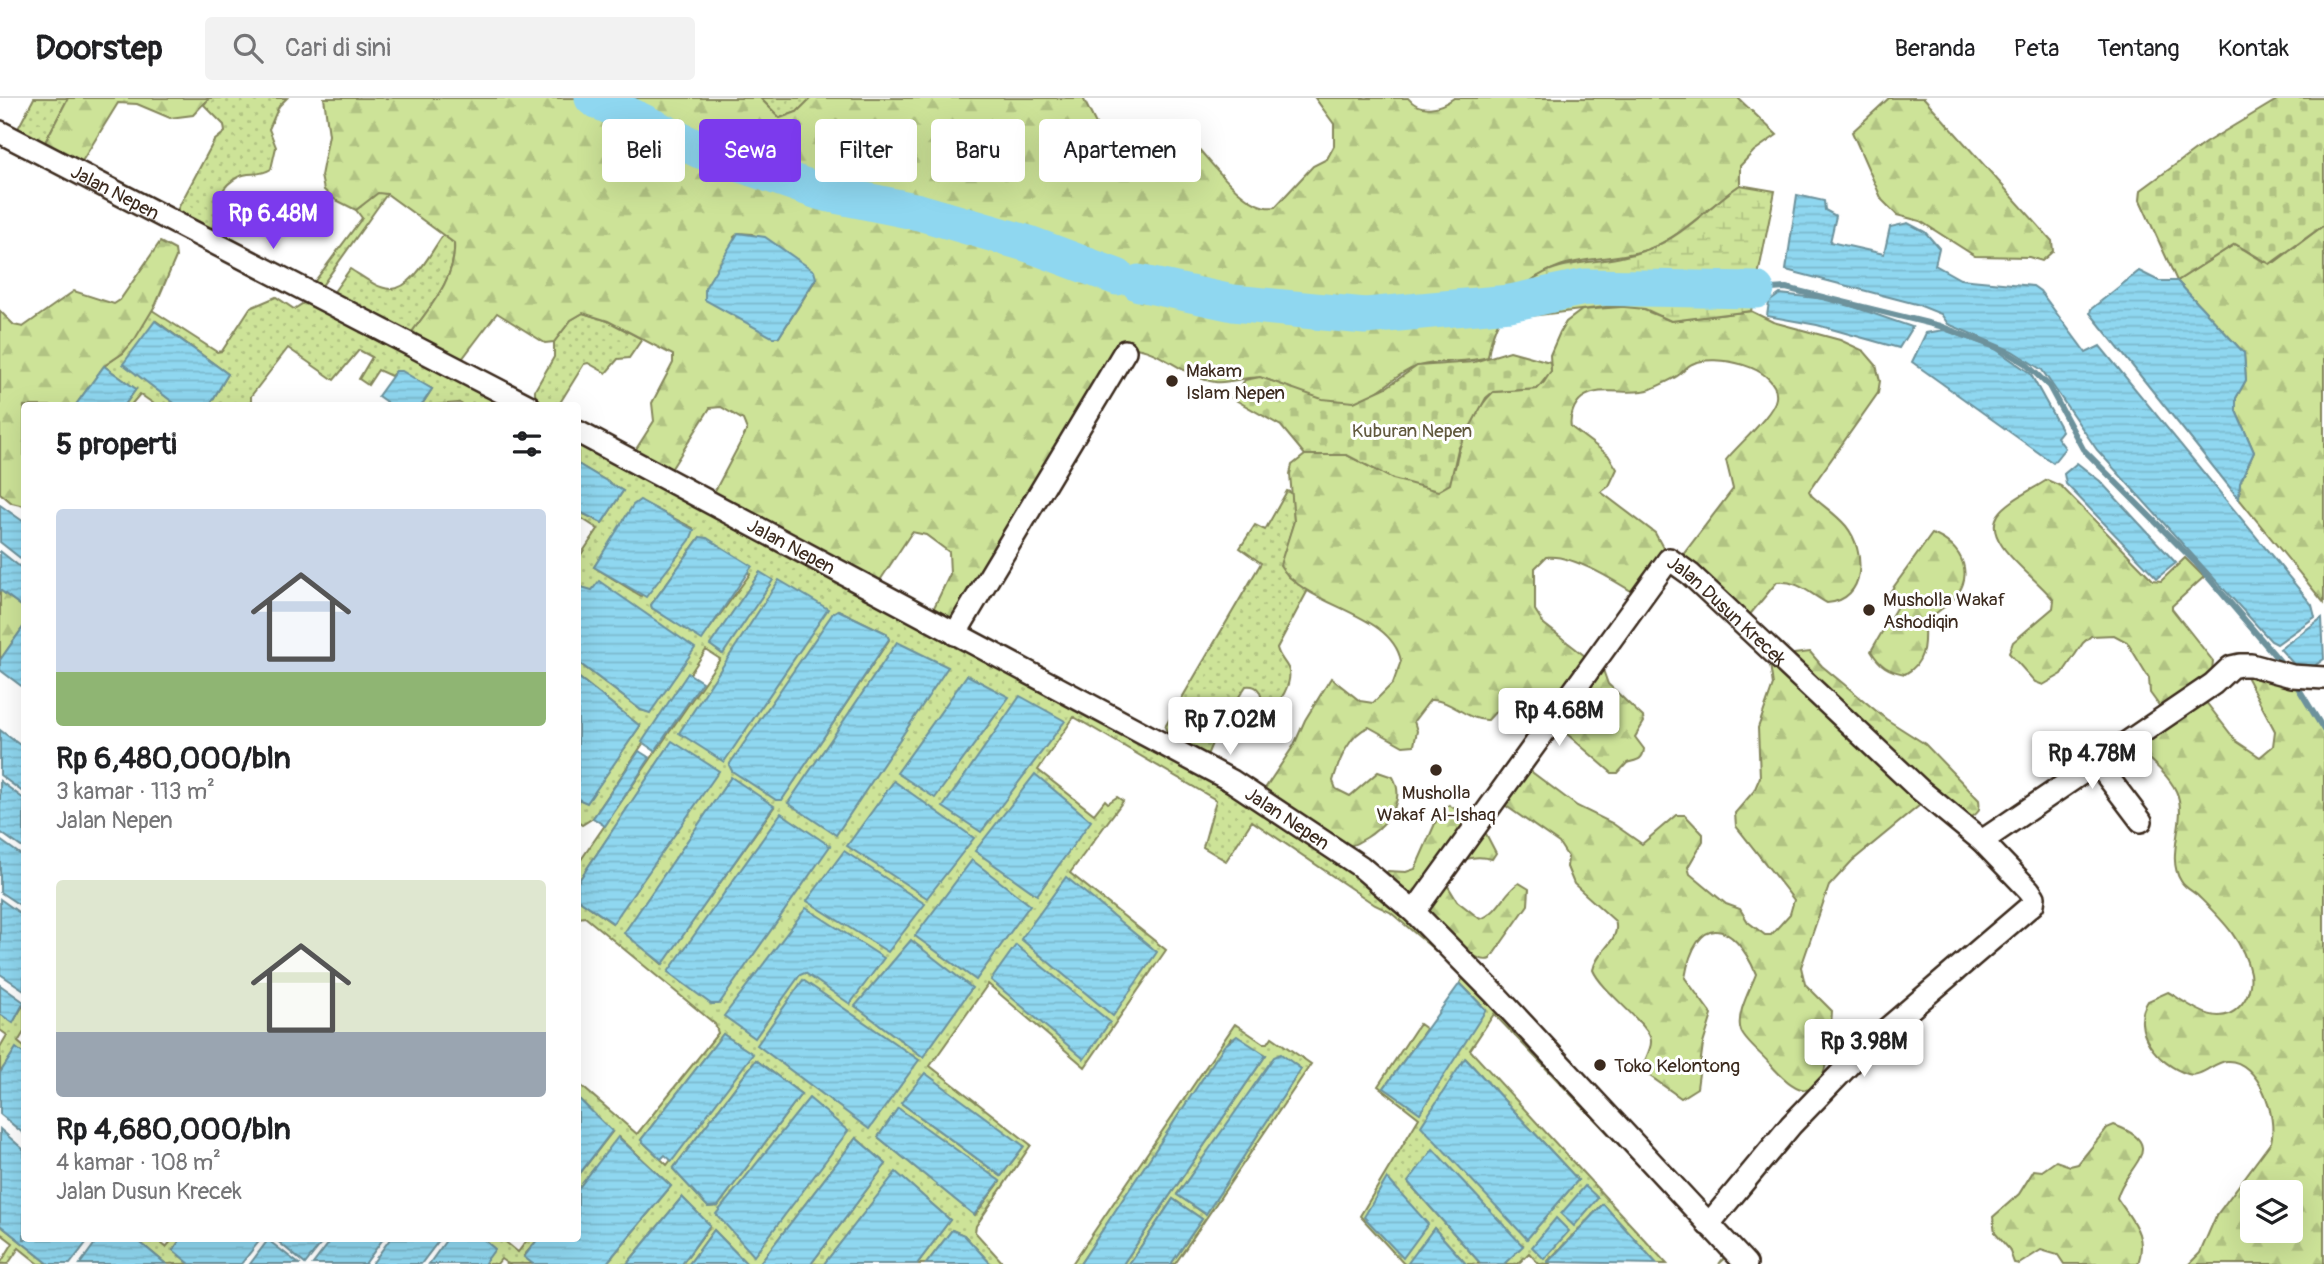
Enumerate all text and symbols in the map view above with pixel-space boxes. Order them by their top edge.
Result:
search box [205,17,695,80]
text: Doorstep [35,28,163,69]
icon: search [229,29,267,67]
text: Cari di sini [285,32,391,64]
text: Beranda [1894,34,1975,63]
text: Peta [2013,34,2059,63]
text: Tentang [2097,34,2180,63]
text: Kontak [2218,34,2289,63]
chip: Beli [602,119,685,182]
chip: Sewa [699,119,801,182]
chip: Filter [815,119,917,182]
chip: Baru [931,119,1025,182]
chip: Apartemen [1039,119,1201,182]
street label: Jalan Nepen [67,160,163,226]
pin: Rp 6.48M [201,192,345,251]
text: Rp 6.48M [228,199,318,228]
place label: Makam Islam Nepen [1186,359,1285,405]
marker: Makam Islam Nepen [1164,373,1180,389]
park label: Kuburan Nepen [1352,419,1472,443]
icon: filters [508,425,546,463]
text: 5 properti [56,426,177,463]
street label: Jalan Nepen [743,513,839,580]
street label: Jalan Dusun Krecek [1662,550,1791,671]
icon: home [238,554,364,680]
place label: Musholla Wakaf Ashodiqin [1883,588,2006,634]
marker: Musholla Wakaf Ashodiqin [1861,602,1877,618]
pin: Rp 4.68M [1487,688,1631,748]
text: Rp 4.68M [1514,696,1604,725]
pin: Rp 7.02M [1158,698,1302,757]
text: Rp 7.02M [1184,705,1276,734]
pin: Rp 4.78M [2020,732,2164,791]
text: Rp 4.78M [2048,739,2136,768]
text: Rp 6,480,000/bln [56,740,291,777]
marker: Musholla Wakaf Al-Ishaq [1428,762,1444,778]
text: 3 kamar · 113 m² [56,777,215,806]
place label: Musholla Wakaf Al-Ishaq [1376,781,1496,827]
street label: Jalan Nepen [1240,782,1334,855]
text: Jalan Nepen [56,806,173,835]
icon: home [238,925,364,1051]
pin: Rp 3.98M [1792,1020,1936,1079]
text: Rp 3.98M [1820,1027,1908,1056]
place label: Toko Kelontong [1614,1054,1740,1078]
marker: Toko Kelontong [1592,1057,1608,1073]
text: Rp 4,680,000/bln [56,1111,291,1148]
text: 4 kamar · 108 m² [56,1148,221,1177]
text: Jalan Dusun Krecek [56,1177,242,1206]
map controls [2240,1180,2303,1243]
button: layers [2240,1180,2303,1243]

